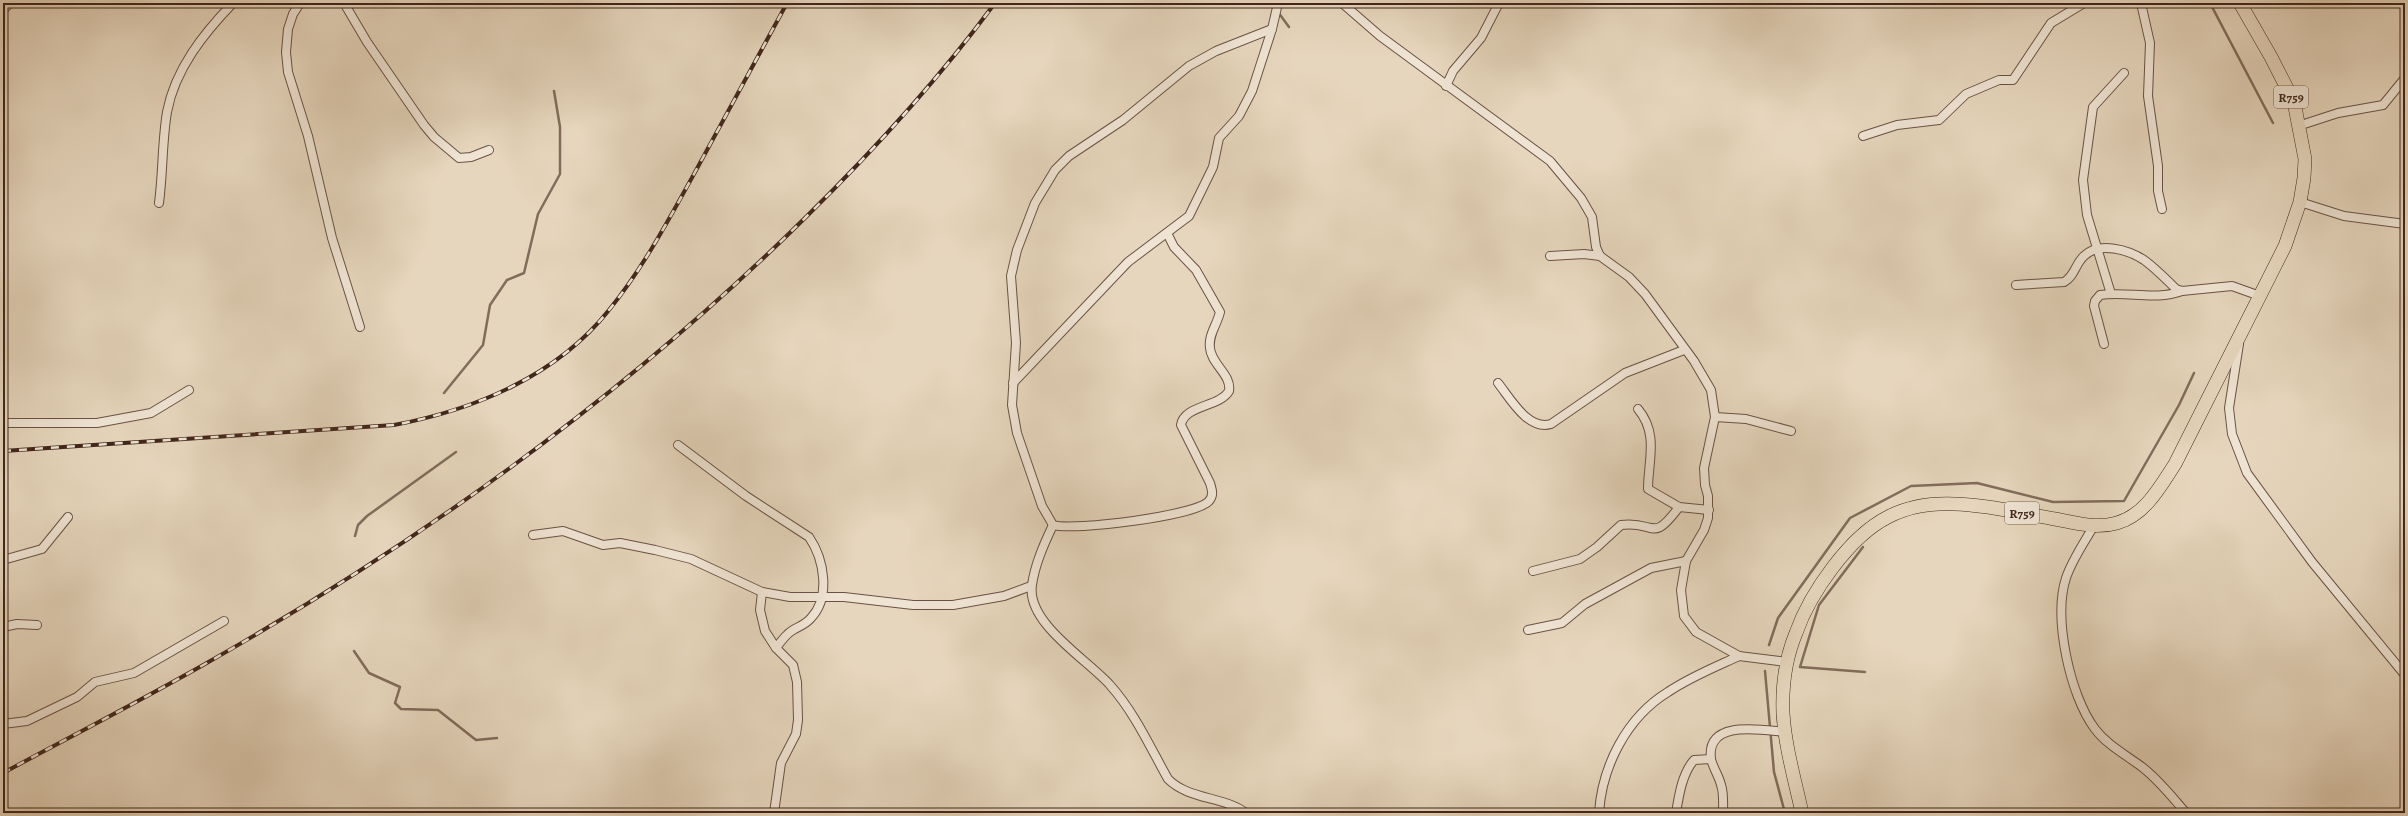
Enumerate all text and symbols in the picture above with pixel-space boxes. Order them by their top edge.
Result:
road number: R759 [2274,86,2308,108]
road number: R759 [2005,502,2039,524]

